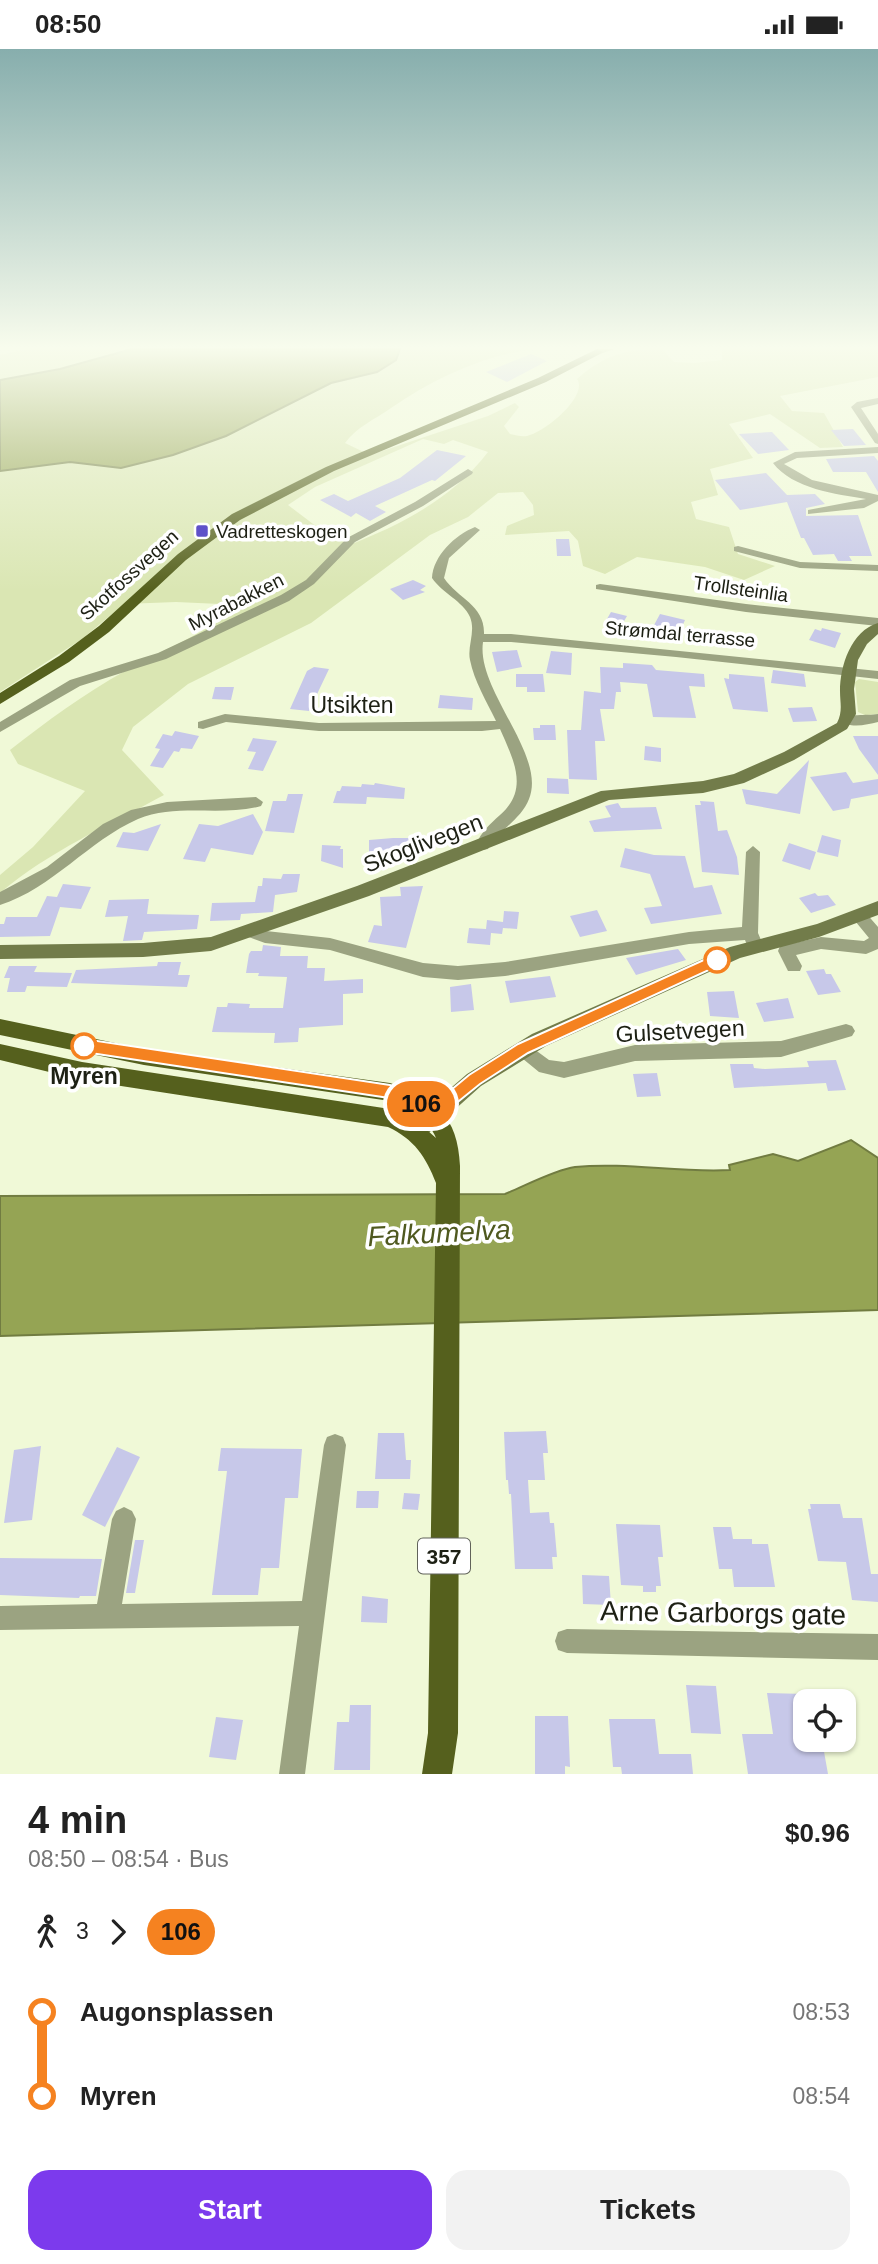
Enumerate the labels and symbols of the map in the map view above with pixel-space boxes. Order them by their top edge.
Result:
place label: Vadretteskogen [216,521,348,542]
marker: Vadretteskogen [194,523,210,539]
street label: Skotfossvegen [76,525,182,625]
street label: Myrabakken [185,569,287,635]
street label: Trollsteinlia [692,572,790,606]
street label: Strømdal terrasse [604,617,756,651]
street label: Utsikten [310,692,394,718]
street label: Skoglivegen [360,808,486,878]
unlabelled marker [704,947,730,973]
street label: Gulsetvegen [615,1015,745,1047]
marker: Myren [71,1033,97,1059]
place label: Myren [50,1063,118,1089]
line badge: 106 [381,1081,461,1127]
water label: Falkumelva [367,1214,511,1252]
road number: 357 [418,1539,470,1573]
street label: Arne Garborgs gate [600,1595,846,1631]

